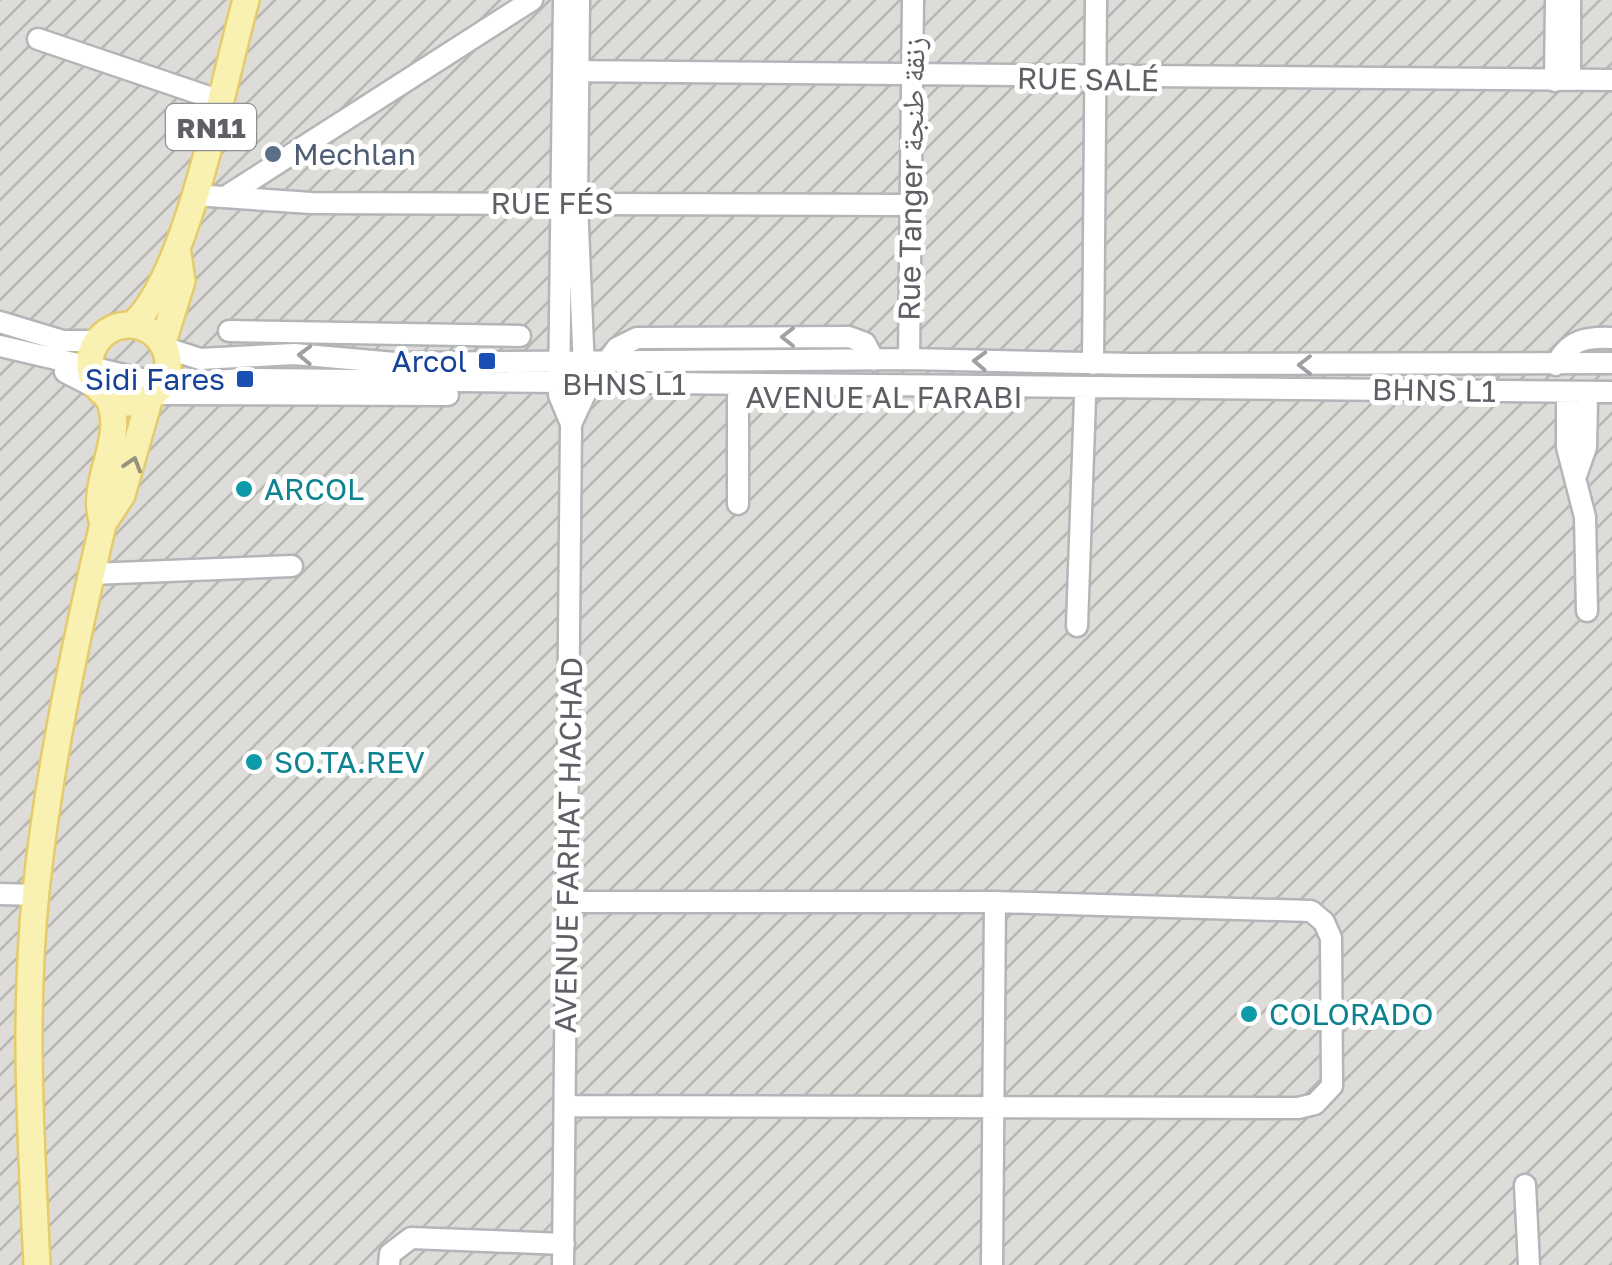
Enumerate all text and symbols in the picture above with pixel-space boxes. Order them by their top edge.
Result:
street label: Rue Tanger زنقة طنجة [891,37,931,321]
street label: RUE SALÉ [1017,60,1159,98]
road number: RN11 [166,104,256,150]
place label: Mechlan [293,136,416,172]
marker: Mechlan [262,143,284,165]
street label: RUE FÉS [490,185,614,221]
one-way arrow [780,326,796,348]
place label: Arcol [392,343,467,379]
one-way arrow [297,344,313,365]
marker: Arcol [476,350,498,372]
one-way arrow [971,350,987,371]
one-way arrow [1296,354,1312,376]
place label: Sidi Fares [85,361,225,397]
street label: BHNS L1 [562,366,686,402]
marker: Sidi Fares [234,368,256,390]
street label: BHNS L1 [1372,371,1496,409]
street label: AVENUE AL FARABI [745,379,1023,415]
one-way arrow [121,456,142,473]
place label: ARCOL [264,471,364,507]
marker: ARCOL [233,478,255,500]
street label: AVENUE FARHAT HACHAD [547,657,589,1033]
place label: SO.TA.REV [274,744,425,780]
marker: SO.TA.REV [243,751,265,773]
place label: COLORADO [1269,996,1433,1032]
marker: COLORADO [1238,1003,1260,1025]

